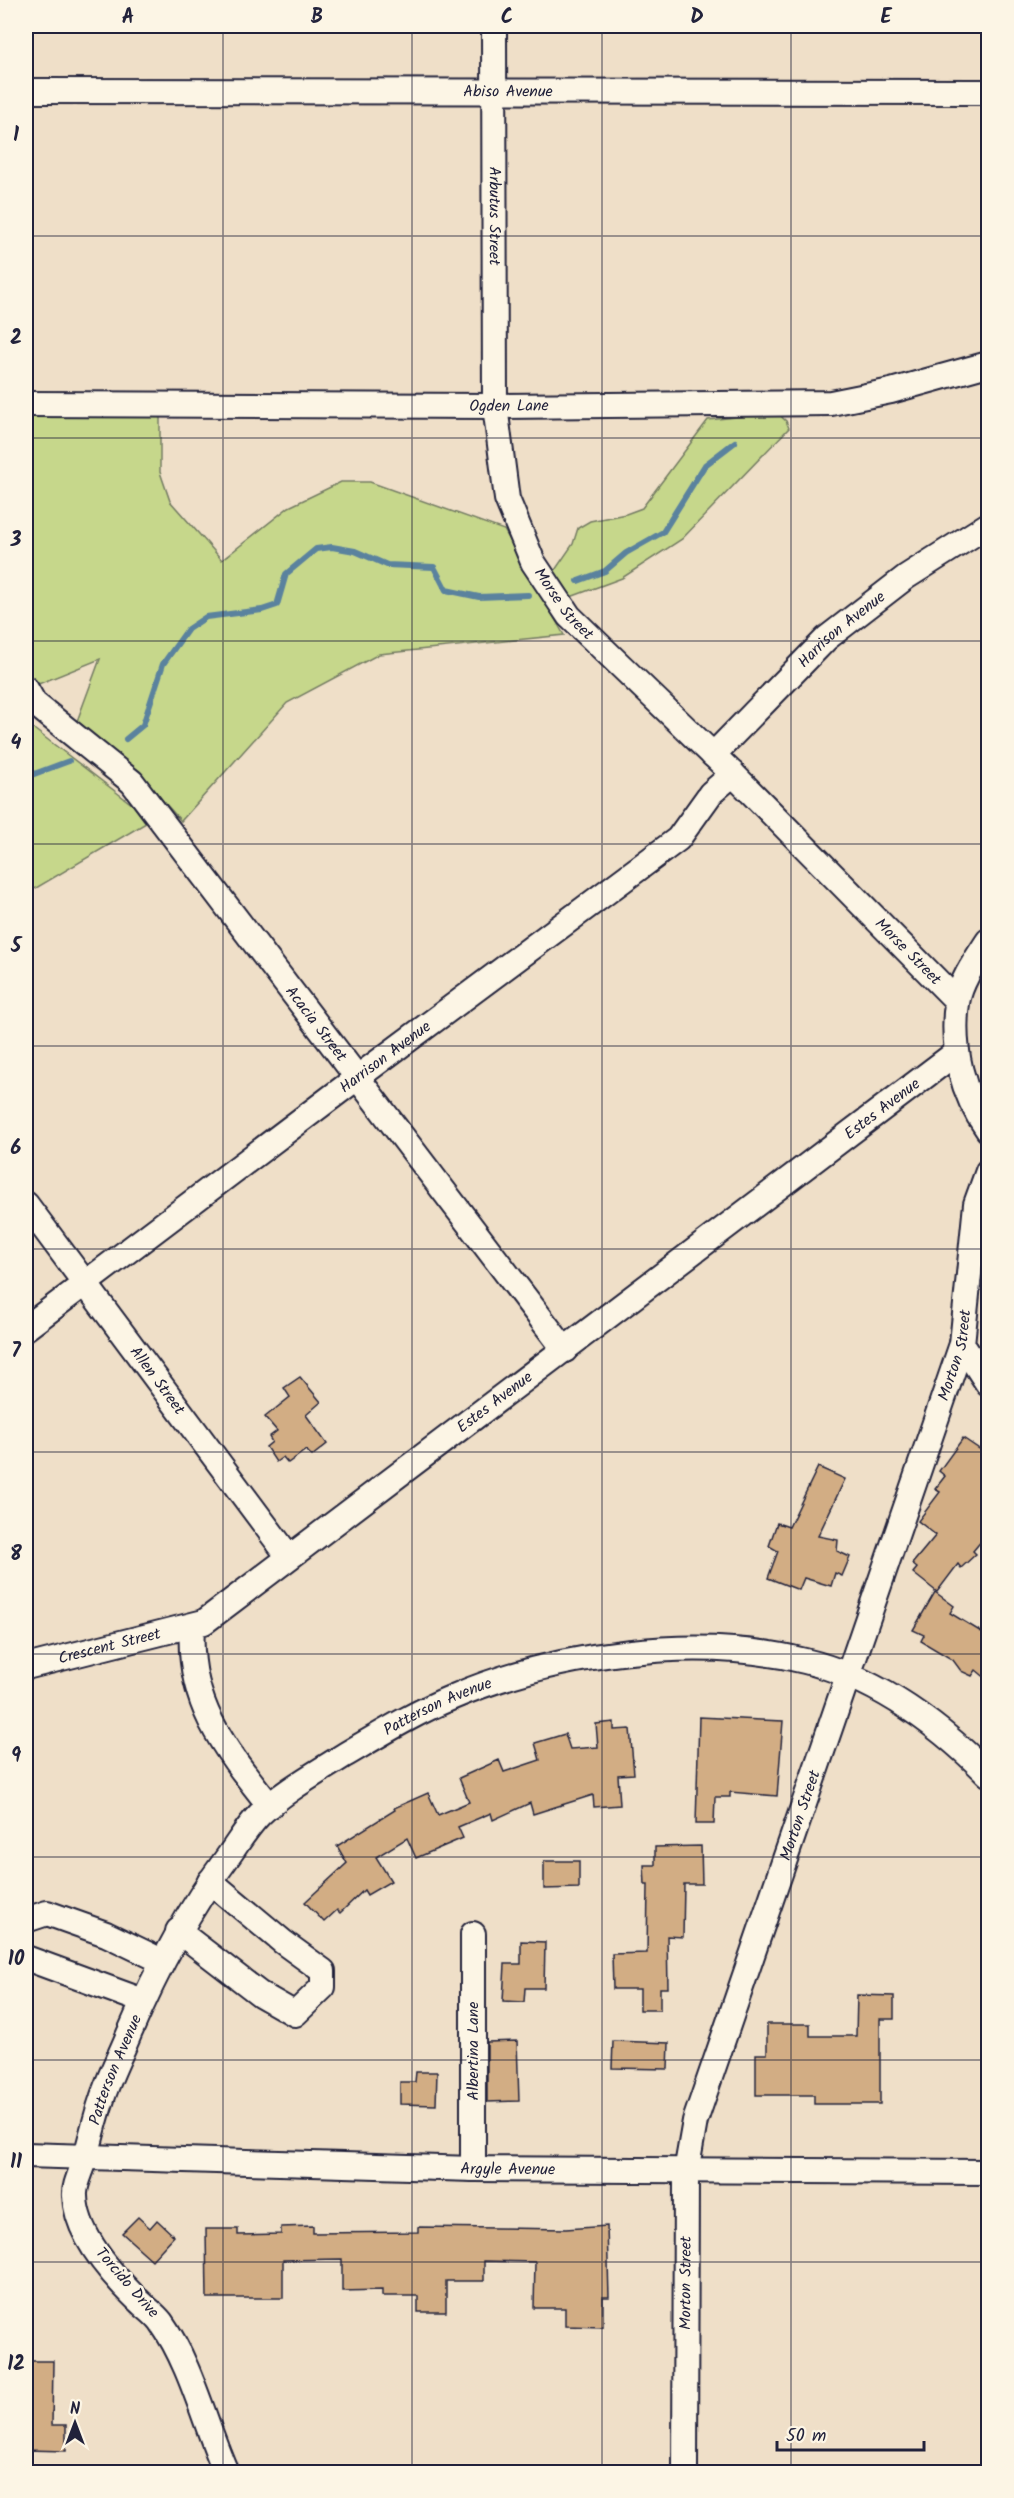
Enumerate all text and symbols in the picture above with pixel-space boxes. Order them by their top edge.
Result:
text: A [122,2,134,34]
text: B [311,2,323,34]
text: C [501,2,513,34]
text: D [690,2,704,34]
text: E [880,2,892,34]
street label: Abiso Avenue [463,79,553,104]
text: 1 [13,120,19,152]
street label: Arbutus Street [482,167,507,266]
text: 2 [10,323,22,355]
street label: Ogden Lane [469,393,549,419]
text: 3 [10,525,22,557]
street label: Morse Street [528,563,600,647]
street label: Harrison Avenue [792,585,891,674]
text: 4 [11,728,22,760]
street label: Morse Street [869,912,948,992]
text: 5 [10,931,23,963]
street label: Acacia Street [279,980,354,1068]
street label: Harrison Avenue [334,1014,436,1099]
street label: Estes Avenue [839,1072,925,1146]
text: 6 [11,1133,22,1165]
street label: Morton Street [931,1307,978,1404]
text: 7 [11,1336,21,1368]
street label: Allen Street [123,1341,192,1421]
street label: Estes Avenue [451,1365,538,1439]
text: 8 [10,1539,22,1571]
street label: Crescent Street [55,1621,164,1671]
street label: Patterson Avenue [379,1671,495,1742]
text: 9 [11,1741,21,1773]
street label: Morton Street [773,1766,827,1864]
text: 10 [8,1944,25,1976]
street label: Albertina Lane [461,2002,486,2100]
street label: Patterson Avenue [82,2010,149,2128]
text: 11 [10,2147,22,2179]
street label: Argyle Avenue [460,2156,555,2182]
street label: Morton Street [673,2235,698,2330]
street label: Torcido Drive [89,2242,165,2324]
text: 12 [7,2349,25,2381]
north arrow [45,2393,105,2453]
text: N [70,2397,80,2422]
scale bar [777,2414,924,2452]
text: 50 m [786,2422,826,2451]

